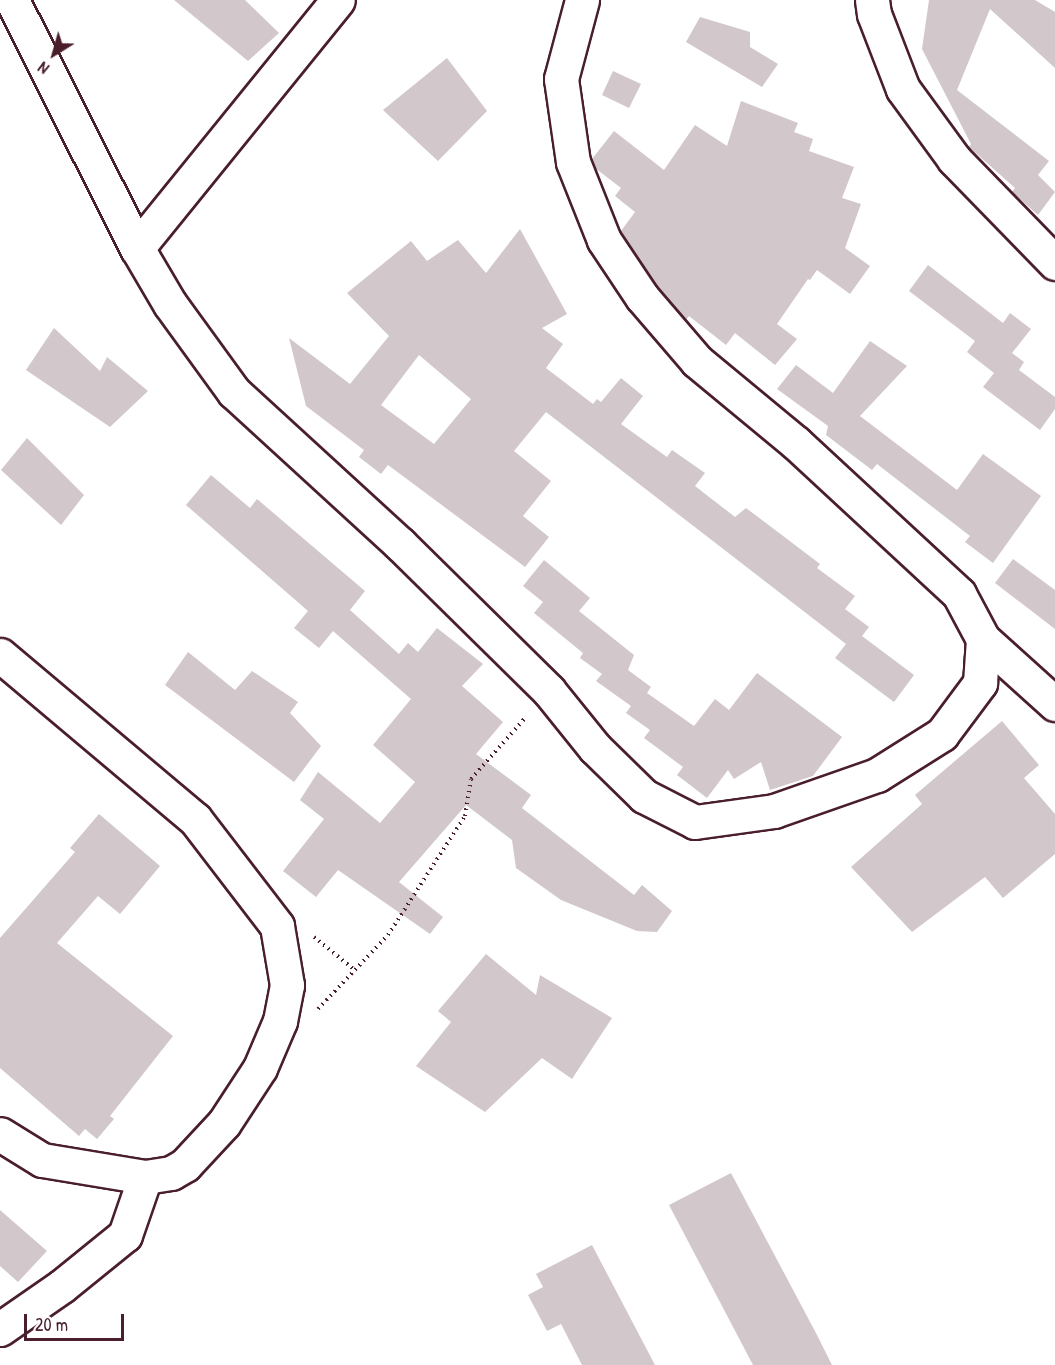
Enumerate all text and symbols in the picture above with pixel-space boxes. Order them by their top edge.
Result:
north arrow [24,24,84,84]
text: N [33,57,53,80]
scale bar [27,1302,128,1340]
text: 20 m [35,1312,68,1337]

